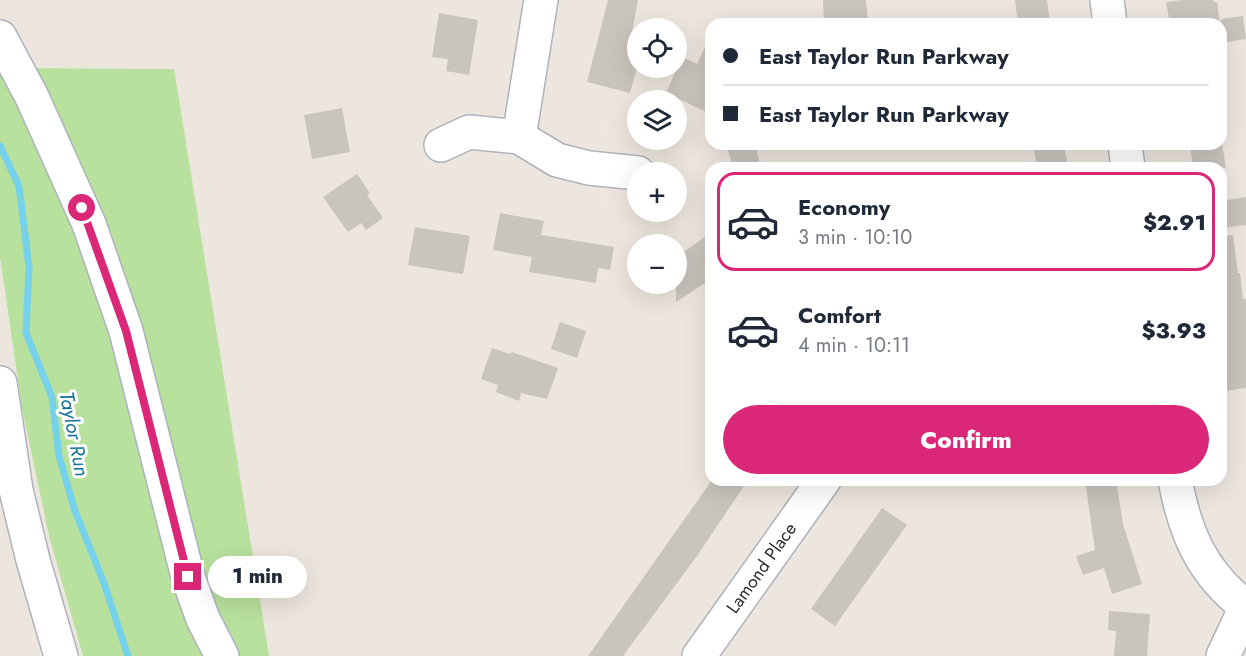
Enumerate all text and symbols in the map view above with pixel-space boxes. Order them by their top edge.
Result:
map controls [627,18,687,294]
button: locate [627,18,687,78]
text: East Taylor Run Parkway [759,40,1009,72]
button: layers [627,90,687,150]
text: East Taylor Run Parkway [759,98,1009,130]
button: + [627,162,687,222]
text: Economy [798,191,890,223]
route start [68,194,95,221]
icon: car [726,195,780,249]
text: $2.91 [1143,206,1206,238]
text: 3 min · 10:10 [798,223,912,252]
button: − [627,234,687,294]
text: Comfort [798,299,881,331]
icon: car [726,303,780,357]
text: $3.93 [1142,314,1206,346]
text: 4 min · 10:11 [798,331,910,360]
water label: Taylor Run [52,389,96,479]
button: Confirm [723,405,1209,474]
street label: Lamond Place [720,517,803,619]
callout: 1 min [209,556,308,598]
text: 1 min [232,562,283,591]
route end [174,563,201,590]

